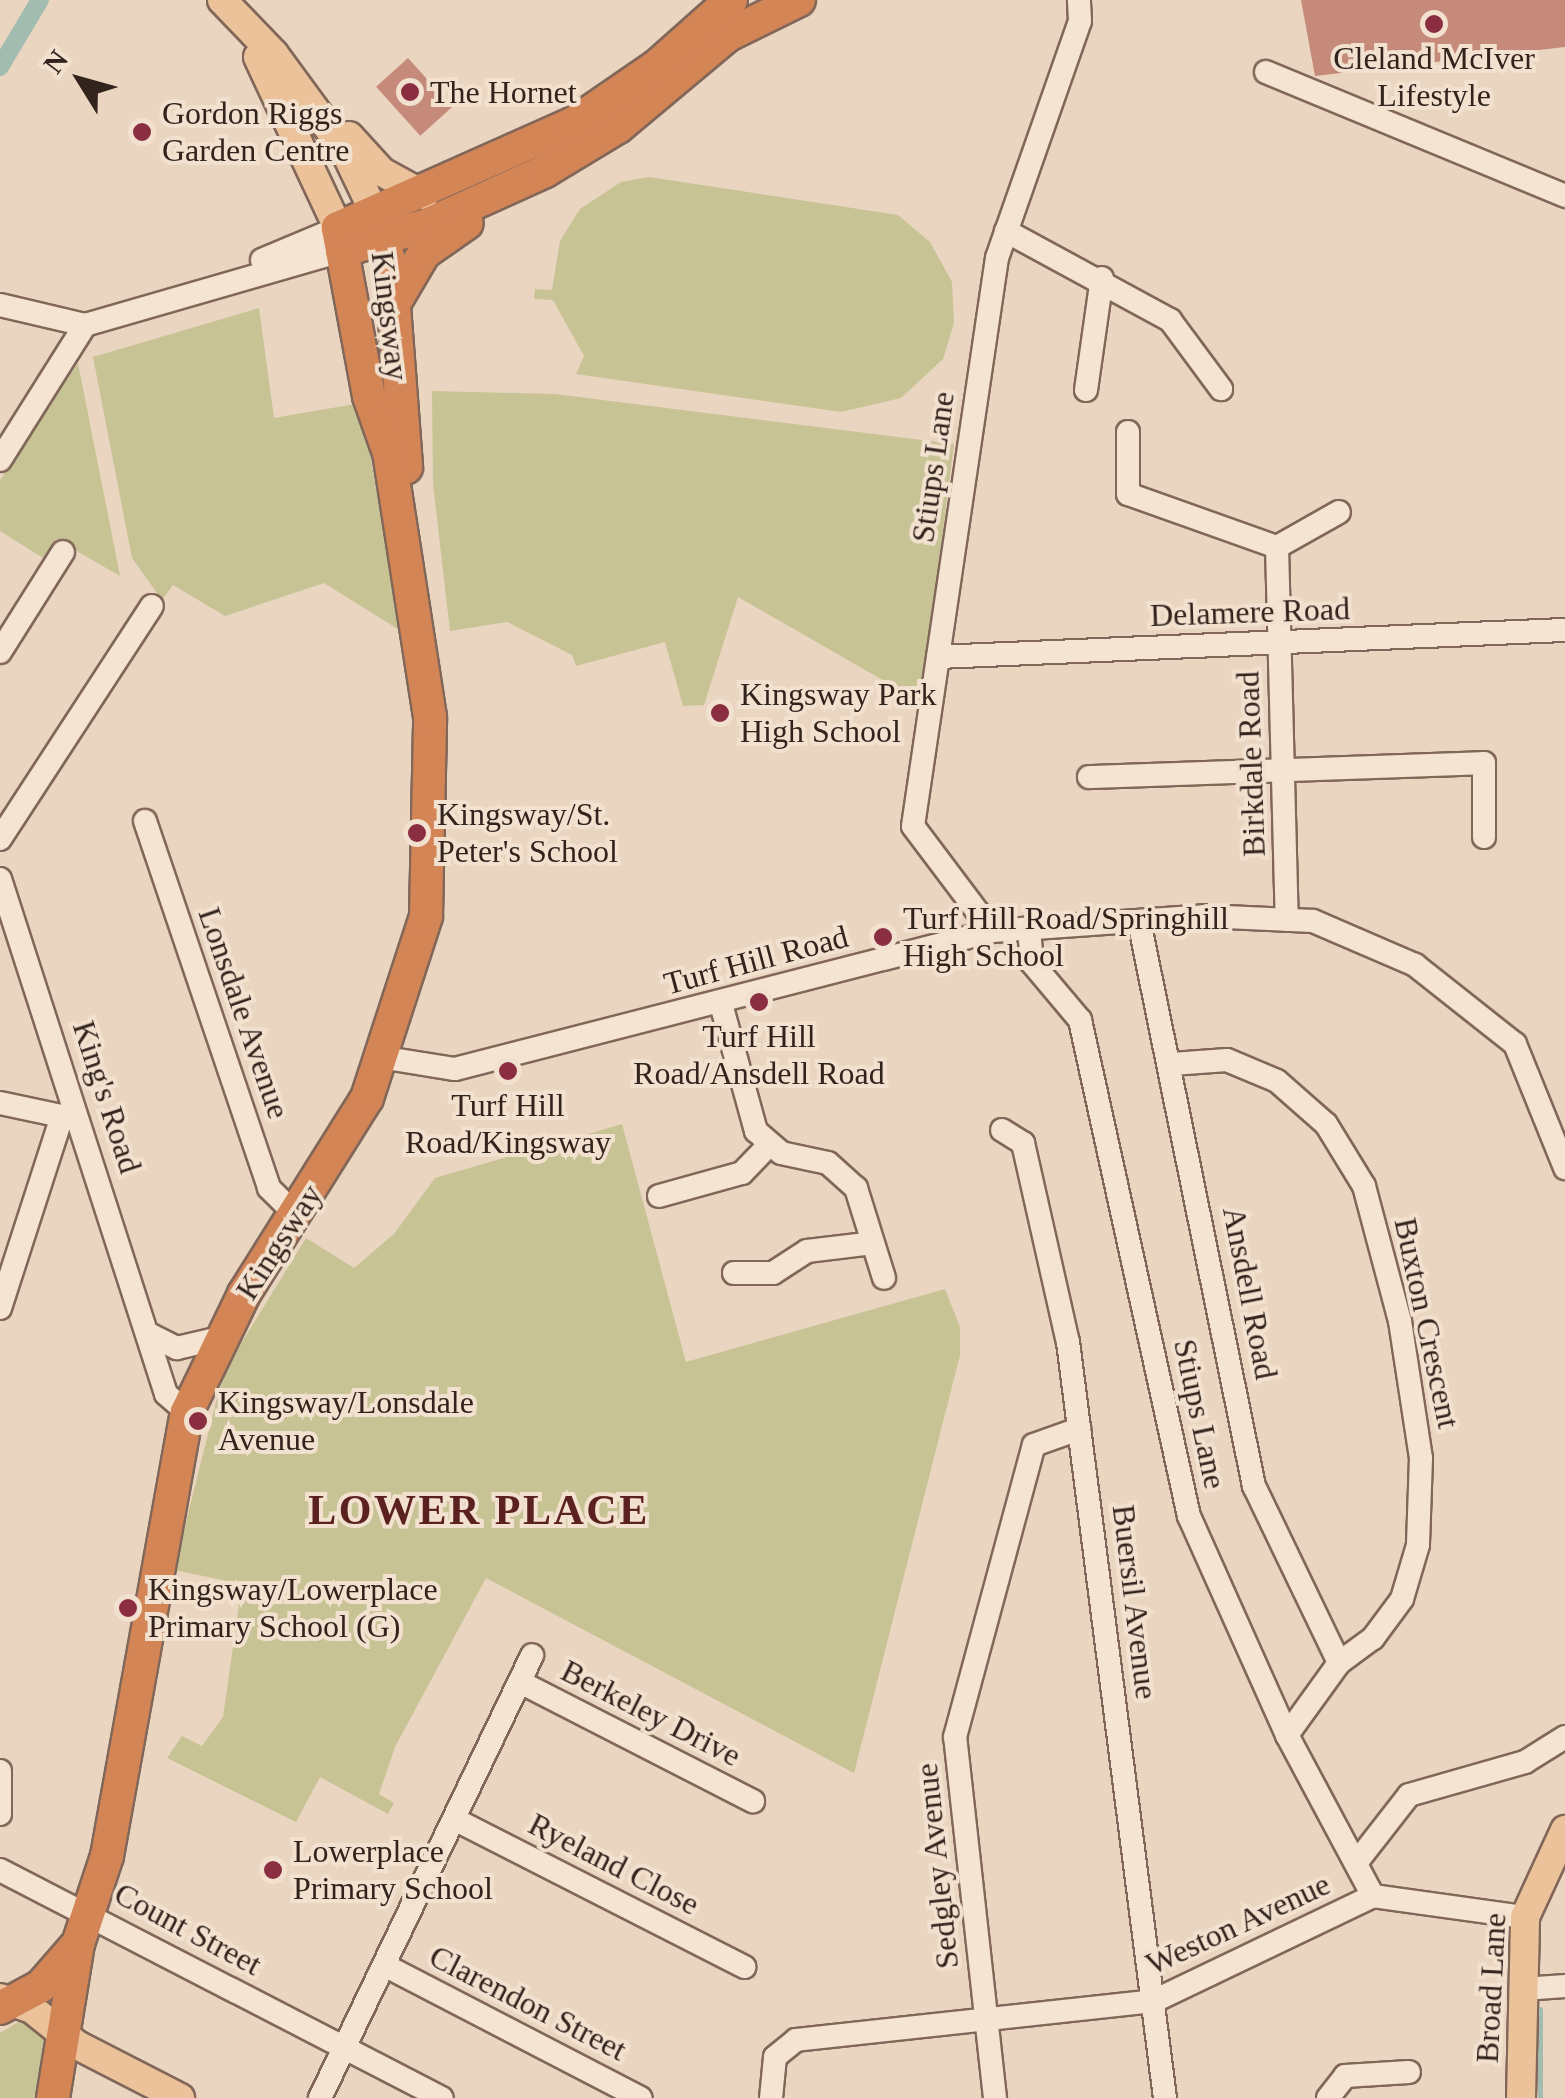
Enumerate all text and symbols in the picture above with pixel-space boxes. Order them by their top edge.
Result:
marker: Cleland McIver Lifestyle [1423,13,1445,35]
north arrow [30,30,130,130]
place label: Cleland McIver Lifestyle [1333,40,1535,115]
text: N [37,44,74,79]
place label: The Hornet [430,73,577,111]
marker: The Hornet [399,81,421,103]
place label: Gordon Riggs Garden Centre [162,95,349,170]
marker: Gordon Riggs Garden Centre [131,121,153,143]
street label: Kingsway [363,249,417,383]
street label: Stiups Lane [903,389,963,545]
street label: Delamere Road [1149,589,1351,635]
street label: Birkdale Road [1229,671,1273,857]
place label: Kingsway Park High School [740,676,936,751]
marker: Kingsway Park High School [709,702,731,724]
place label: Kingsway/St. Peter's School [437,796,618,871]
marker: Kingsway/St. Peter's School [406,822,428,844]
place label: Turf Hill Road/Springhill High School [903,900,1229,975]
street label: Lonsdale Avenue [190,902,298,1124]
street label: Turf Hill Road [660,917,852,1003]
marker: Turf Hill Road/Springhill High School [872,926,894,948]
marker: Turf Hill Road/Ansdell Road [748,991,770,1013]
street label: King's Road [64,1016,150,1178]
place label: Turf Hill Road/Ansdell Road [633,1018,885,1093]
marker: Turf Hill Road/Kingsway [497,1060,519,1082]
place label: Turf Hill Road/Kingsway [405,1087,611,1162]
street label: Kingsway [228,1177,330,1307]
street label: Ansdell Road [1214,1203,1286,1383]
street label: Buxton Crescent [1386,1214,1468,1432]
street label: Stiups Lane [1165,1336,1235,1492]
place label: Kingsway/Lonsdale Avenue [218,1384,474,1459]
marker: Kingsway/Lonsdale Avenue [187,1410,209,1432]
district label: LOWER PLACE [308,1485,650,1535]
street label: Buersil Avenue [1104,1502,1166,1702]
place label: Kingsway/Lowerplace Primary School (G) [148,1571,438,1646]
marker: Kingsway/Lowerplace Primary School (G) [117,1597,139,1619]
street label: Berkeley Drive [555,1651,747,1775]
street label: Sedgley Avenue [907,1760,967,1972]
street label: Ryeland Close [522,1805,706,1923]
place label: Lowerplace Primary School [293,1833,493,1908]
marker: Lowerplace Primary School [262,1859,284,1881]
street label: Weston Avenue [1139,1864,1337,1984]
street label: Count Street [108,1874,268,1984]
street label: Broad Lane [1468,1912,1514,2064]
street label: Clarendon Street [423,1937,633,2069]

